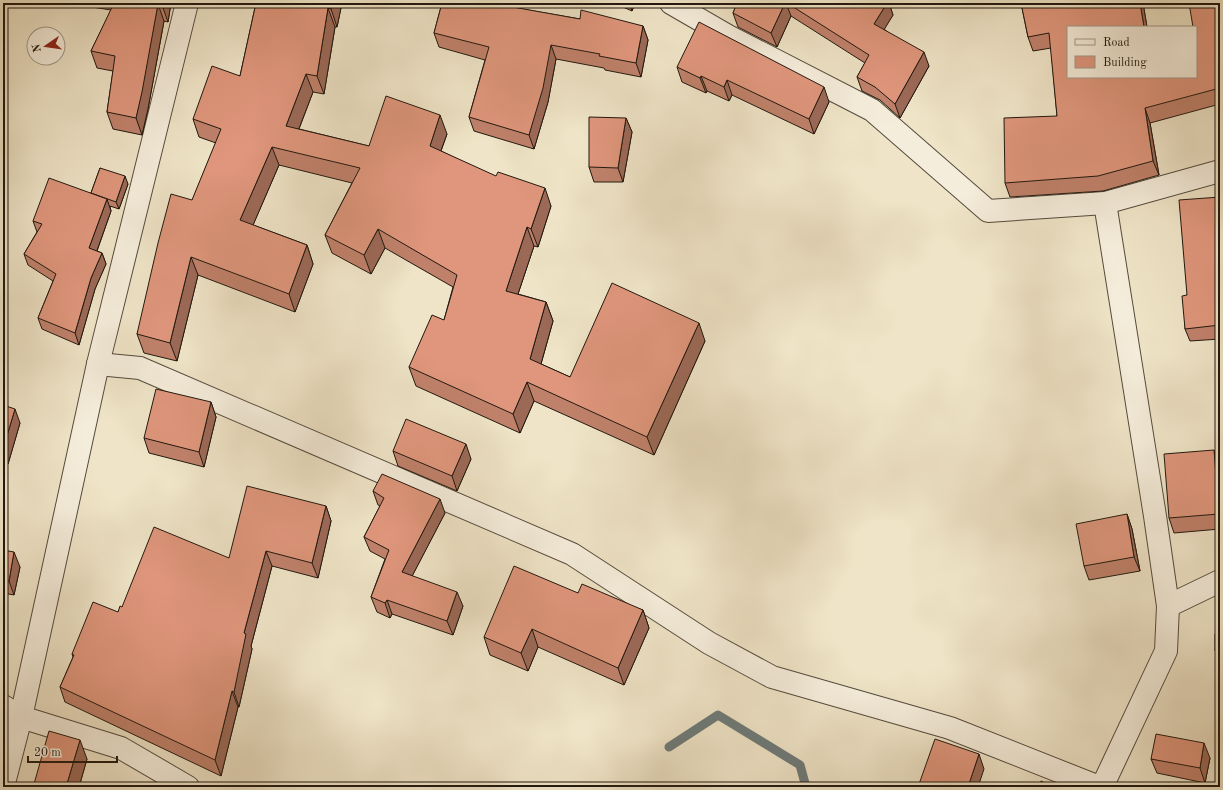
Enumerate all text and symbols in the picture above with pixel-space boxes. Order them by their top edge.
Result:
north arrow [26,26,66,66]
legend [1067,26,1197,78]
text: Road [1103,37,1130,49]
text: N [31,42,44,53]
text: Building [1103,57,1147,69]
scale bar [28,738,117,764]
text: 20 m [34,747,61,759]

